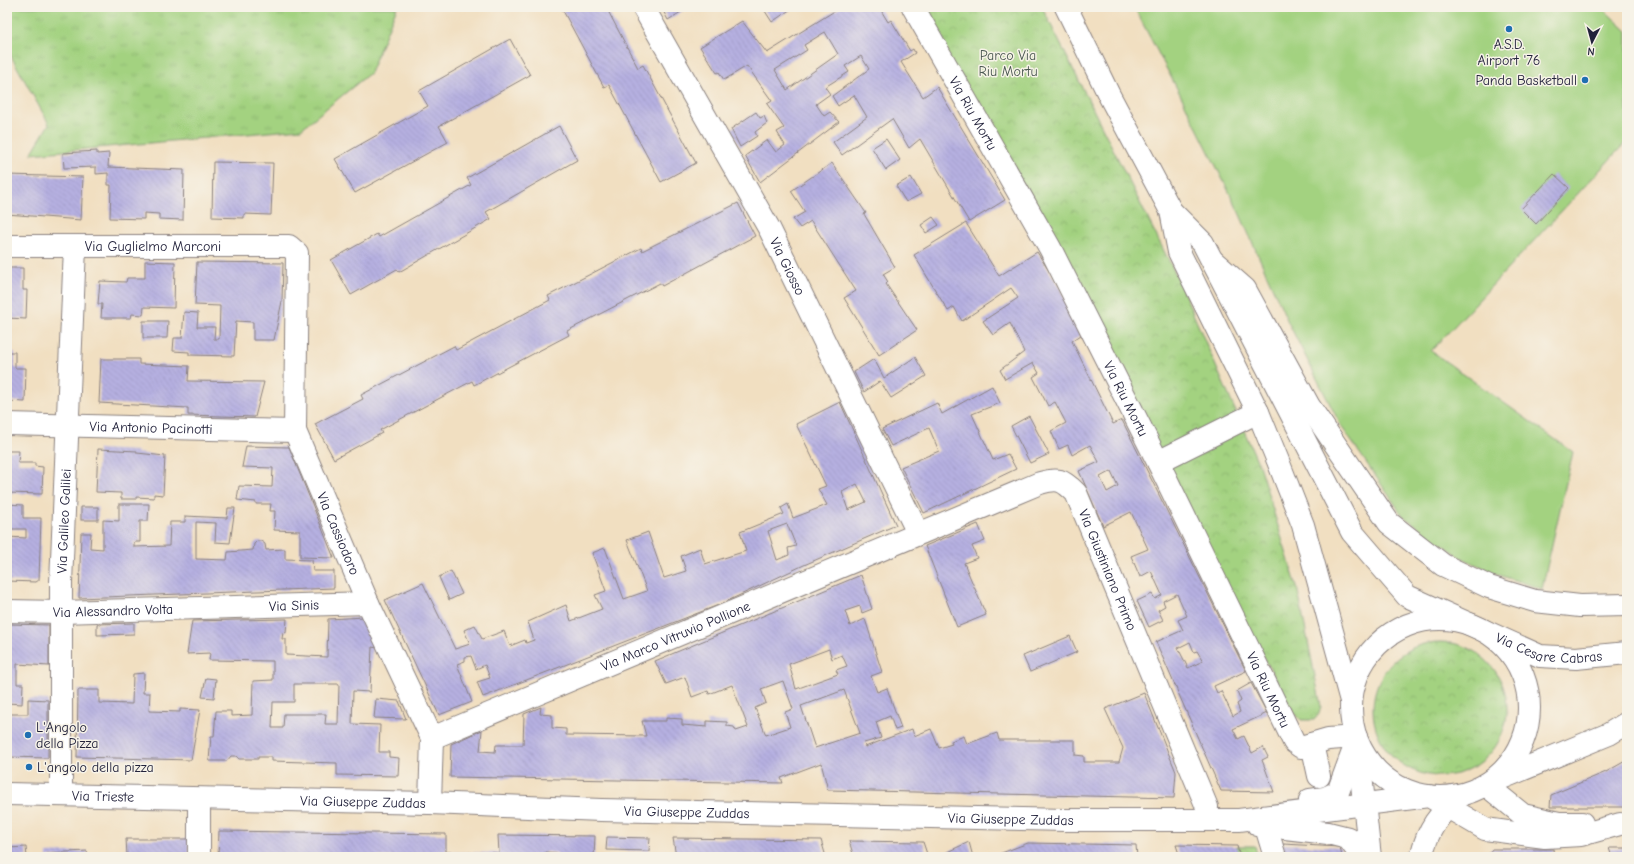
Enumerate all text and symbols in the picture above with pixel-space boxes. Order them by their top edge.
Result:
north arrow [1572,22,1612,62]
marker: A.S.D. Airport '76 [1504,24,1514,34]
place label: A.S.D. Airport '76 [1478,36,1540,69]
text: N [1587,45,1595,58]
park label: Parco Via Riu Mortu [978,47,1038,80]
place label: Panda Basketball [1475,72,1577,89]
street label: Via Riu Mortu [946,73,1001,153]
marker: Panda Basketball [1580,75,1590,85]
street label: Via Giosso [766,235,809,298]
street label: Via Guglielmo Marconi [85,238,221,255]
street label: Via Riu Mortu [1100,358,1152,439]
street label: Via Antonio Pacinotti [89,418,213,437]
street label: Via Galileo Galilei [53,468,74,574]
street label: Via Cassiodoro [313,490,364,577]
street label: Via Giustiniano Primo [1075,507,1141,633]
street label: Via Sinis [268,596,319,614]
street label: Via Marco Vitruvio Pollione [598,597,753,675]
street label: Via Alessandro Volta [53,600,173,621]
street label: Via Cesare Cabras [1493,629,1603,667]
street label: Via Riu Mortu [1243,649,1294,730]
place label: L'Angolo della Pizza [36,719,99,752]
marker: L'Angolo della Pizza [23,730,33,740]
place label: L'angolo della pizza [37,759,154,776]
marker: L'angolo della pizza [24,762,34,772]
street label: Via Trieste [72,787,134,805]
street label: Via Giuseppe Zuddas [300,792,426,811]
street label: Via Giuseppe Zuddas [624,802,750,822]
street label: Via Giuseppe Zuddas [948,809,1074,829]

